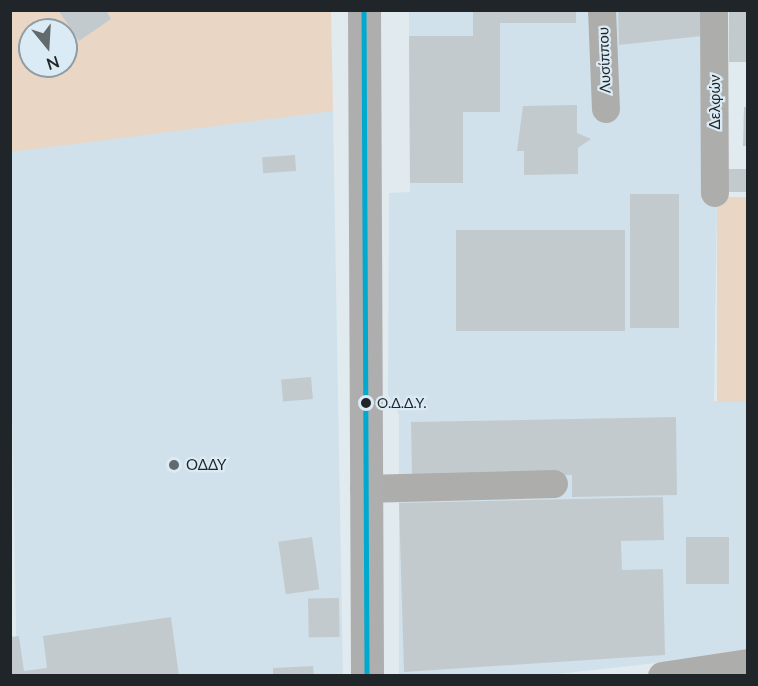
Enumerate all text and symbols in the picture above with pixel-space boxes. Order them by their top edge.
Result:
north arrow [18,18,78,78]
street label: Λυσίππου [594,27,614,93]
text: N [44,53,62,75]
street label: Δελφών [706,75,724,129]
place label: Ο.Δ.Δ.Υ. [377,395,427,411]
marker: Ο.Δ.Δ.Υ. [360,397,372,409]
place label: ΟΔΔΥ [186,456,226,474]
marker: ΟΔΔΥ [167,458,181,472]

